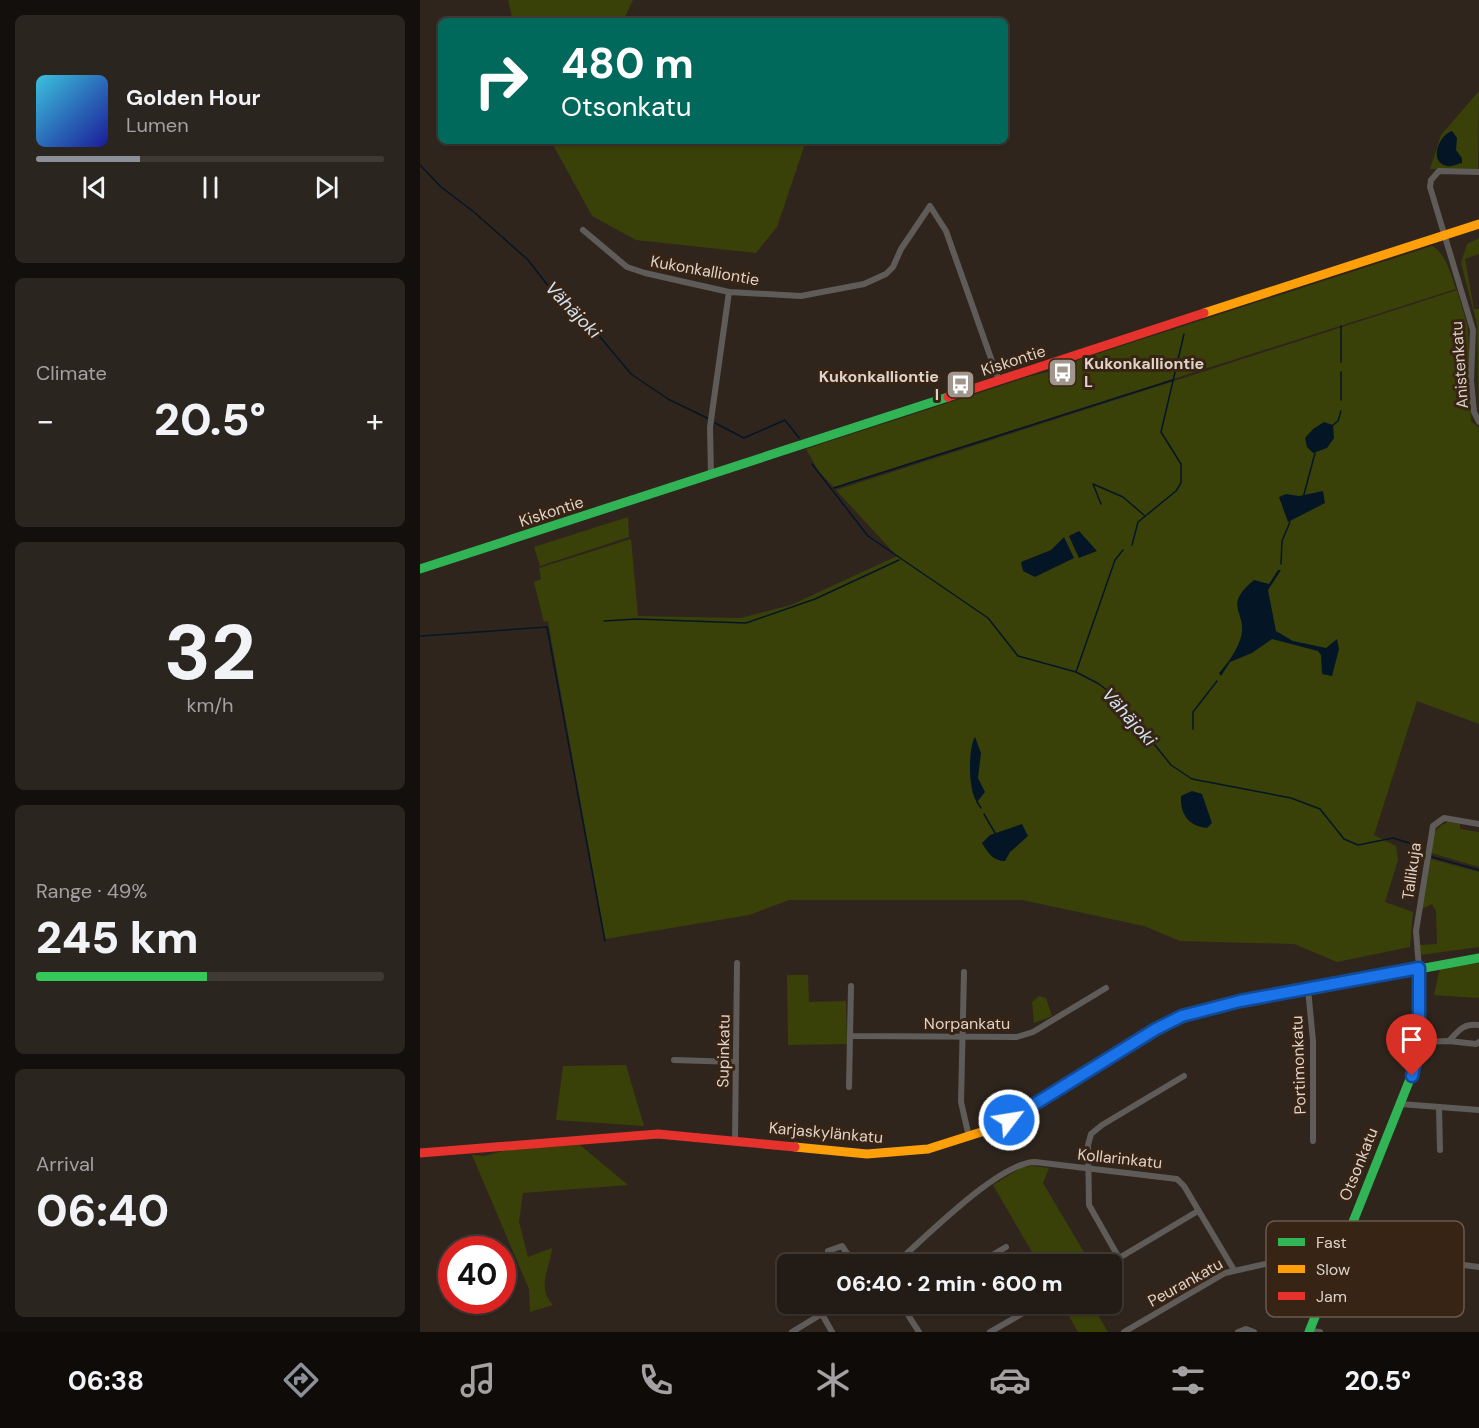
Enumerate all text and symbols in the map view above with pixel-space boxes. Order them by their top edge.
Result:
text: 480 m [561,36,694,91]
icon: right [462,42,540,120]
text: Golden Hour [126,83,261,112]
text: Otsonkatu [561,89,691,124]
text: Lumen [126,112,189,138]
icon: previous [78,171,111,204]
icon: pause [194,171,227,204]
icon: next [310,171,343,204]
street label: Kukonkalliontie [649,251,761,290]
water label: Vähäjoki [540,276,607,344]
street label: Anistenkatu [1446,321,1473,409]
street label: Kiskontie [978,340,1048,381]
place label: Kukonkalliontie L [1084,353,1204,392]
bus stop icon: Kukonkalliontie L [1047,356,1079,388]
text: Climate [36,360,107,386]
place label: Kukonkalliontie I [819,366,939,405]
bus stop icon: Kukonkalliontie I [944,369,976,401]
text: 20.5° [154,390,266,449]
text: − [36,399,54,442]
text: + [366,399,384,442]
street label: Kiskontie [516,491,586,532]
text: 32 [164,602,256,703]
water label: Vähäjoki [1096,683,1162,752]
text: km/h [186,692,234,718]
street label: Tallikuja [1397,841,1426,901]
text: Range · 49% [36,878,147,904]
text: 245 km [36,908,199,967]
street label: Norpankatu [924,1013,1010,1034]
street label: Supinkatu [712,1014,735,1088]
pin [1386,1014,1437,1076]
street label: Portimonkatu [1286,1015,1311,1115]
icon: arrive [1395,1023,1428,1056]
position arrow [977,1088,1041,1152]
street label: Karjaskylänkatu [768,1117,884,1148]
street label: Otsonkatu [1334,1124,1383,1204]
street label: Kollarinkatu [1077,1144,1163,1173]
text: Arrival [36,1151,94,1177]
text: 06:40 [36,1181,169,1240]
legend [1266,1221,1464,1317]
text: Fast [1316,1232,1347,1253]
speed limit sign: 40 [438,1236,516,1314]
street label: Peurankatu [1144,1253,1227,1312]
text: Slow [1316,1259,1350,1280]
text: 06:40 · 2 min · 600 m [836,1269,1063,1298]
text: Jam [1316,1286,1347,1307]
icon: directions [280,1359,322,1401]
icon: music [457,1359,499,1401]
icon: phone [635,1359,677,1401]
icon: climate [812,1359,854,1401]
icon: car [989,1359,1031,1401]
icon: filters [1167,1359,1209,1401]
text: 06:38 [68,1363,144,1398]
text: 20.5° [1344,1363,1411,1398]

